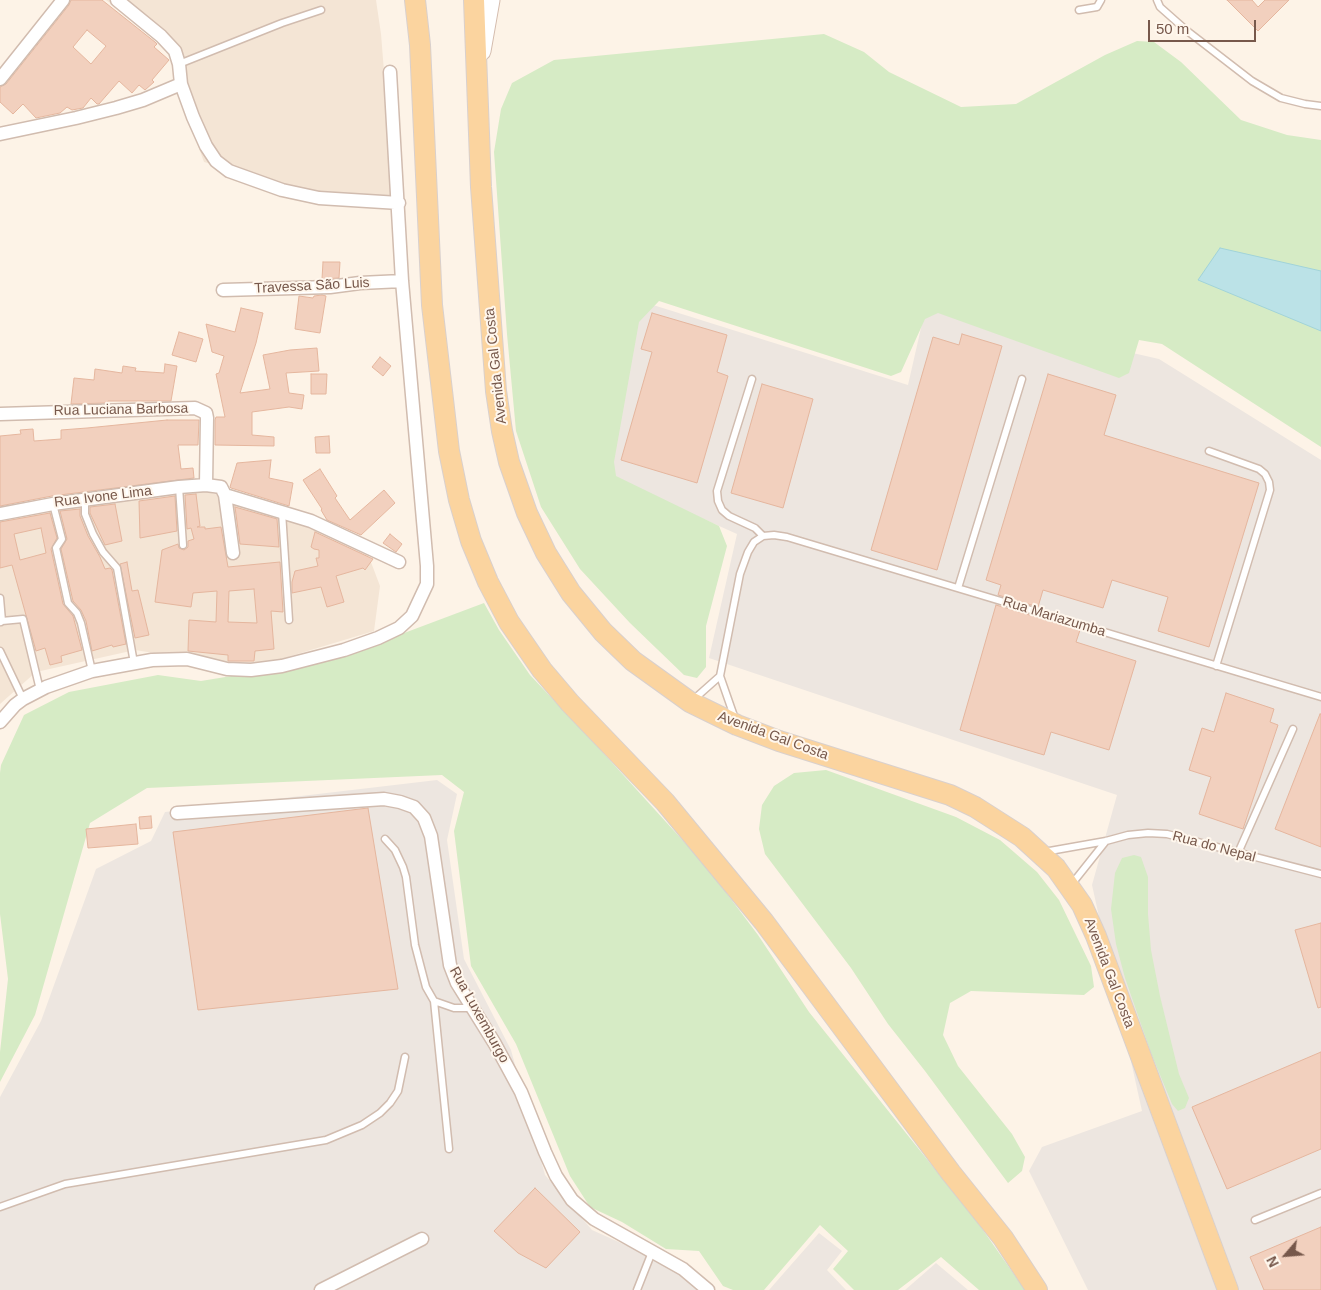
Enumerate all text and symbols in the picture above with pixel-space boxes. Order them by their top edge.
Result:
scale bar [1151,10,1258,42]
text: 50 m [1156,20,1189,37]
street label: Travessa São Luis [254,275,370,297]
street label: Avenida Gal Costa [482,307,510,425]
street label: Rua Luciana Barbosa [54,400,188,420]
street label: Rua Ivone Lima [53,483,153,511]
street label: Rua Mariazumba [1001,593,1107,641]
street label: Avenida Gal Costa [715,708,831,764]
street label: Rua do Nepal [1170,828,1258,866]
street label: Avenida Gal Costa [1080,916,1138,1030]
street label: Rua Luxemburgo [446,964,512,1066]
north arrow [1261,1230,1311,1280]
text: N [1263,1254,1282,1270]

